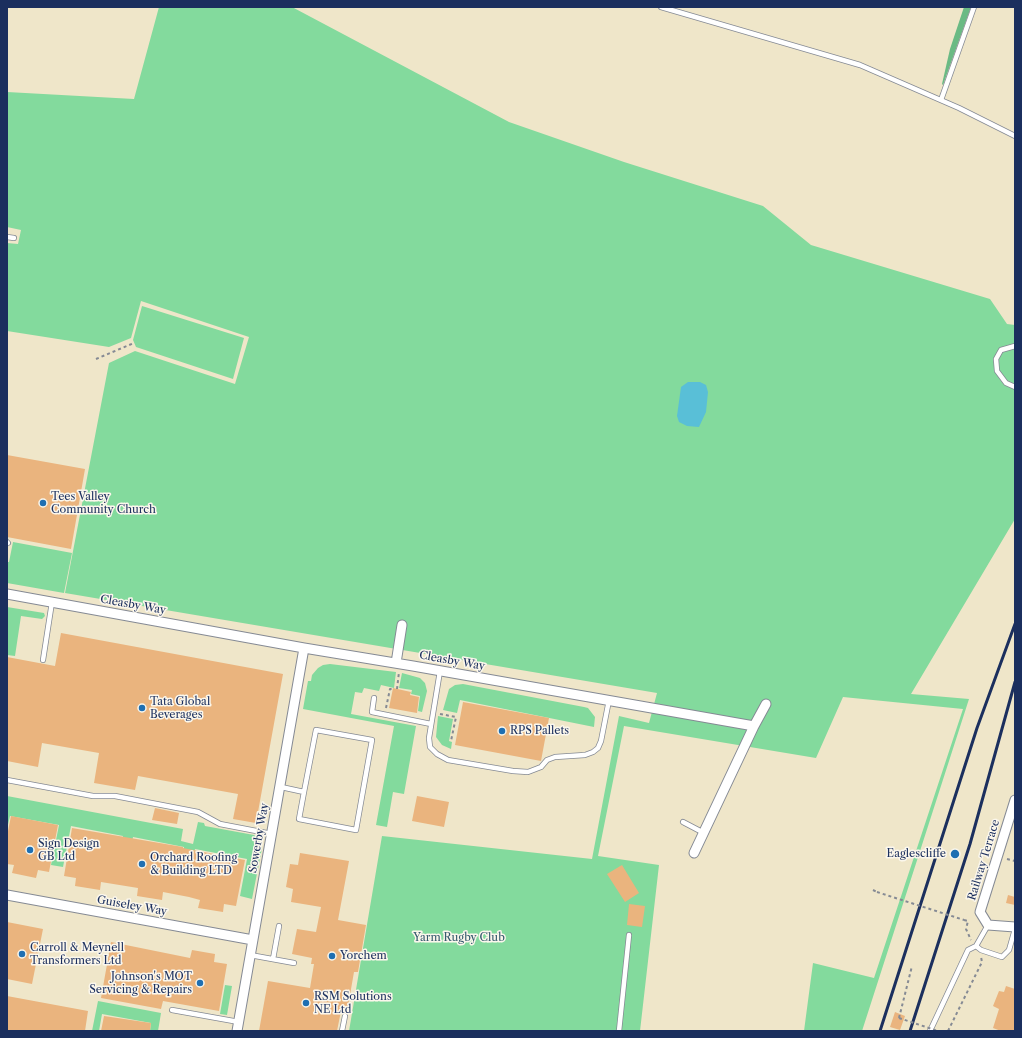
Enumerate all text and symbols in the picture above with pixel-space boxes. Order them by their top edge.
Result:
place label: Tees Valley Community Church [51,490,156,516]
marker: Tees Valley Community Church [38,498,48,508]
street label: Cleasby Way [99,593,167,617]
street label: Cleasby Way [418,649,486,673]
place label: Tata Global Beverages [150,695,210,721]
marker: Tata Global Beverages [137,703,147,713]
place label: RPS Pallets [510,724,569,738]
marker: RPS Pallets [497,726,507,736]
street label: Sowerby Way [246,802,272,874]
street label: Railway Terrace [965,818,1003,902]
place label: Sign Design GB Ltd [38,837,99,863]
marker: Sign Design GB Ltd [25,845,35,855]
place label: Eaglescliffe [887,847,946,861]
marker: Eaglescliffe [949,848,961,860]
place label: Orchard Roofing & Building LTD [150,851,237,877]
marker: Orchard Roofing & Building LTD [137,859,147,869]
street label: Guiseley Way [96,893,168,919]
park label: Yarm Rugby Club [413,931,505,945]
place label: Carroll & Meynell Transformers Ltd [30,941,124,967]
marker: Carroll & Meynell Transformers Ltd [17,949,27,959]
place label: Yorchem [340,949,387,963]
marker: Yorchem [327,951,337,961]
place label: Johnson's MOT Servicing & Repairs [89,970,192,996]
marker: Johnson's MOT Servicing & Repairs [195,978,205,988]
place label: RSM Solutions NE Ltd [314,990,392,1016]
marker: RSM Solutions NE Ltd [301,998,311,1008]

